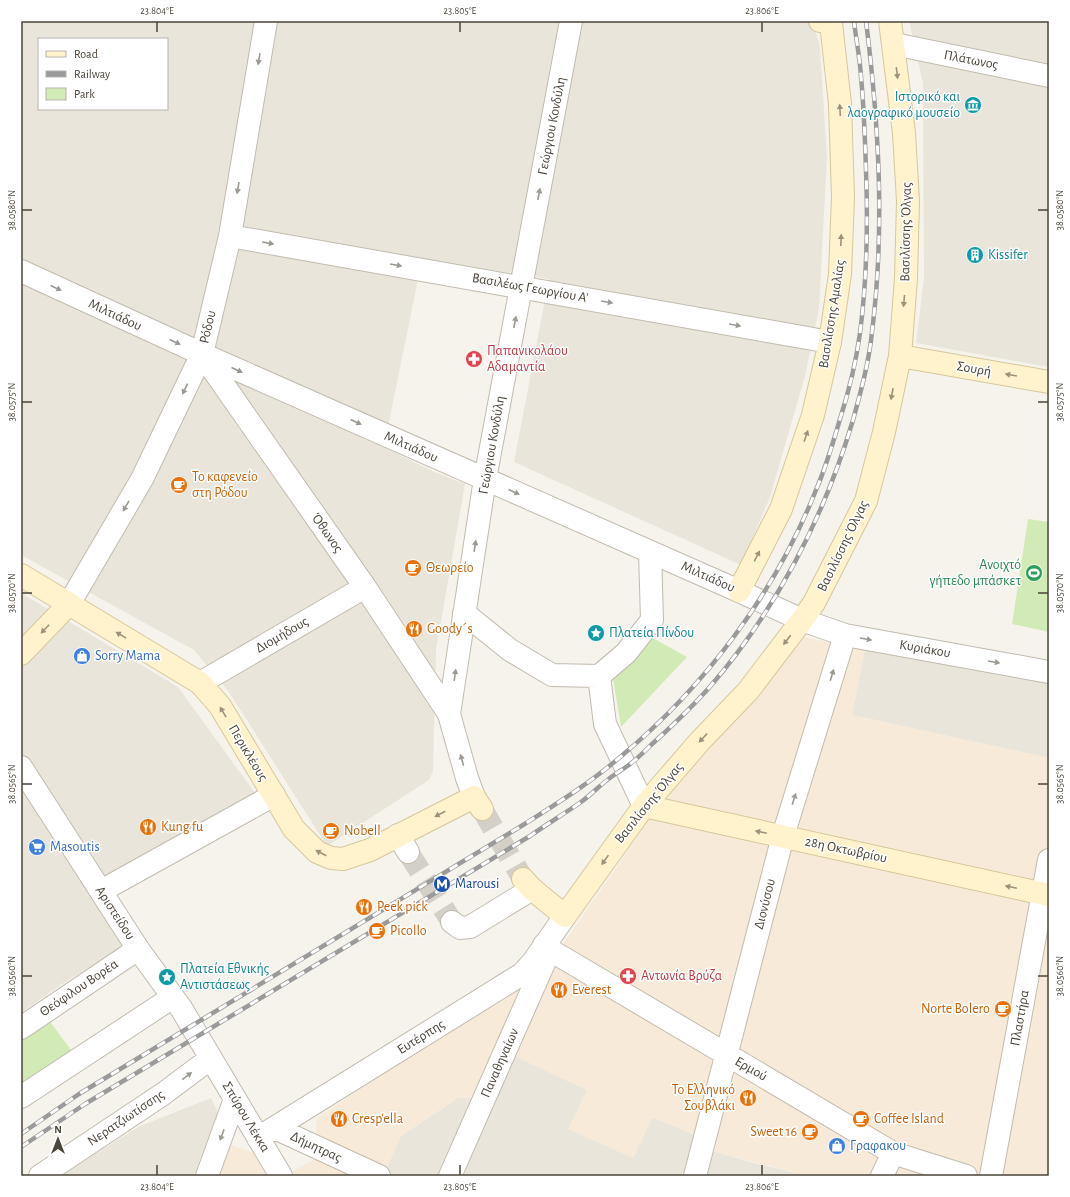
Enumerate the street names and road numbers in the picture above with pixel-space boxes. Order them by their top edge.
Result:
street label: Πλάτωνος [943,48,1000,72]
street label: Γεώργιου Κονδύλη [536,76,568,176]
street label: Βασιλίσσης Όλγας [898,182,914,282]
street label: Βασιλίσσης Αμαλίας [817,258,848,369]
street label: Βασιλέως Γεωργίου Α' [471,271,589,305]
street label: Μιλτιάδου [86,297,144,333]
street label: Ρόδου [197,309,219,345]
street label: Σουρή [956,359,992,379]
street label: Γεώργιου Κονδύλη [476,395,508,495]
street label: Μιλτιάδου [382,429,440,465]
street label: Βασιλίσσης Όλγας [815,498,871,594]
street label: Όθωνος [309,511,346,556]
street label: Μιλτιάδου [679,559,737,595]
street label: Διομήδους [253,614,311,656]
street label: Κυριάκου [898,638,952,660]
street label: Περικλέους [226,722,271,784]
street label: Βασιλίσσης Όλγας [612,760,686,846]
street label: 28η Οκτωβρίου [804,834,888,866]
street label: Διονύσου [752,877,778,931]
street label: Αριστείδου [93,884,137,942]
street label: Θεόφιλου Βορέα [37,957,121,1019]
street label: Πλαστήρα [1008,989,1032,1047]
street label: Ευτέρπης [395,1017,448,1057]
street label: Παναθηναίων [479,1026,522,1100]
street label: Ερμού [732,1054,770,1084]
street label: Σπύρου Λέκκα [220,1079,272,1155]
street label: Νερατζιωτίσσης [85,1087,167,1149]
street label: Δήμητρας [288,1129,344,1165]

